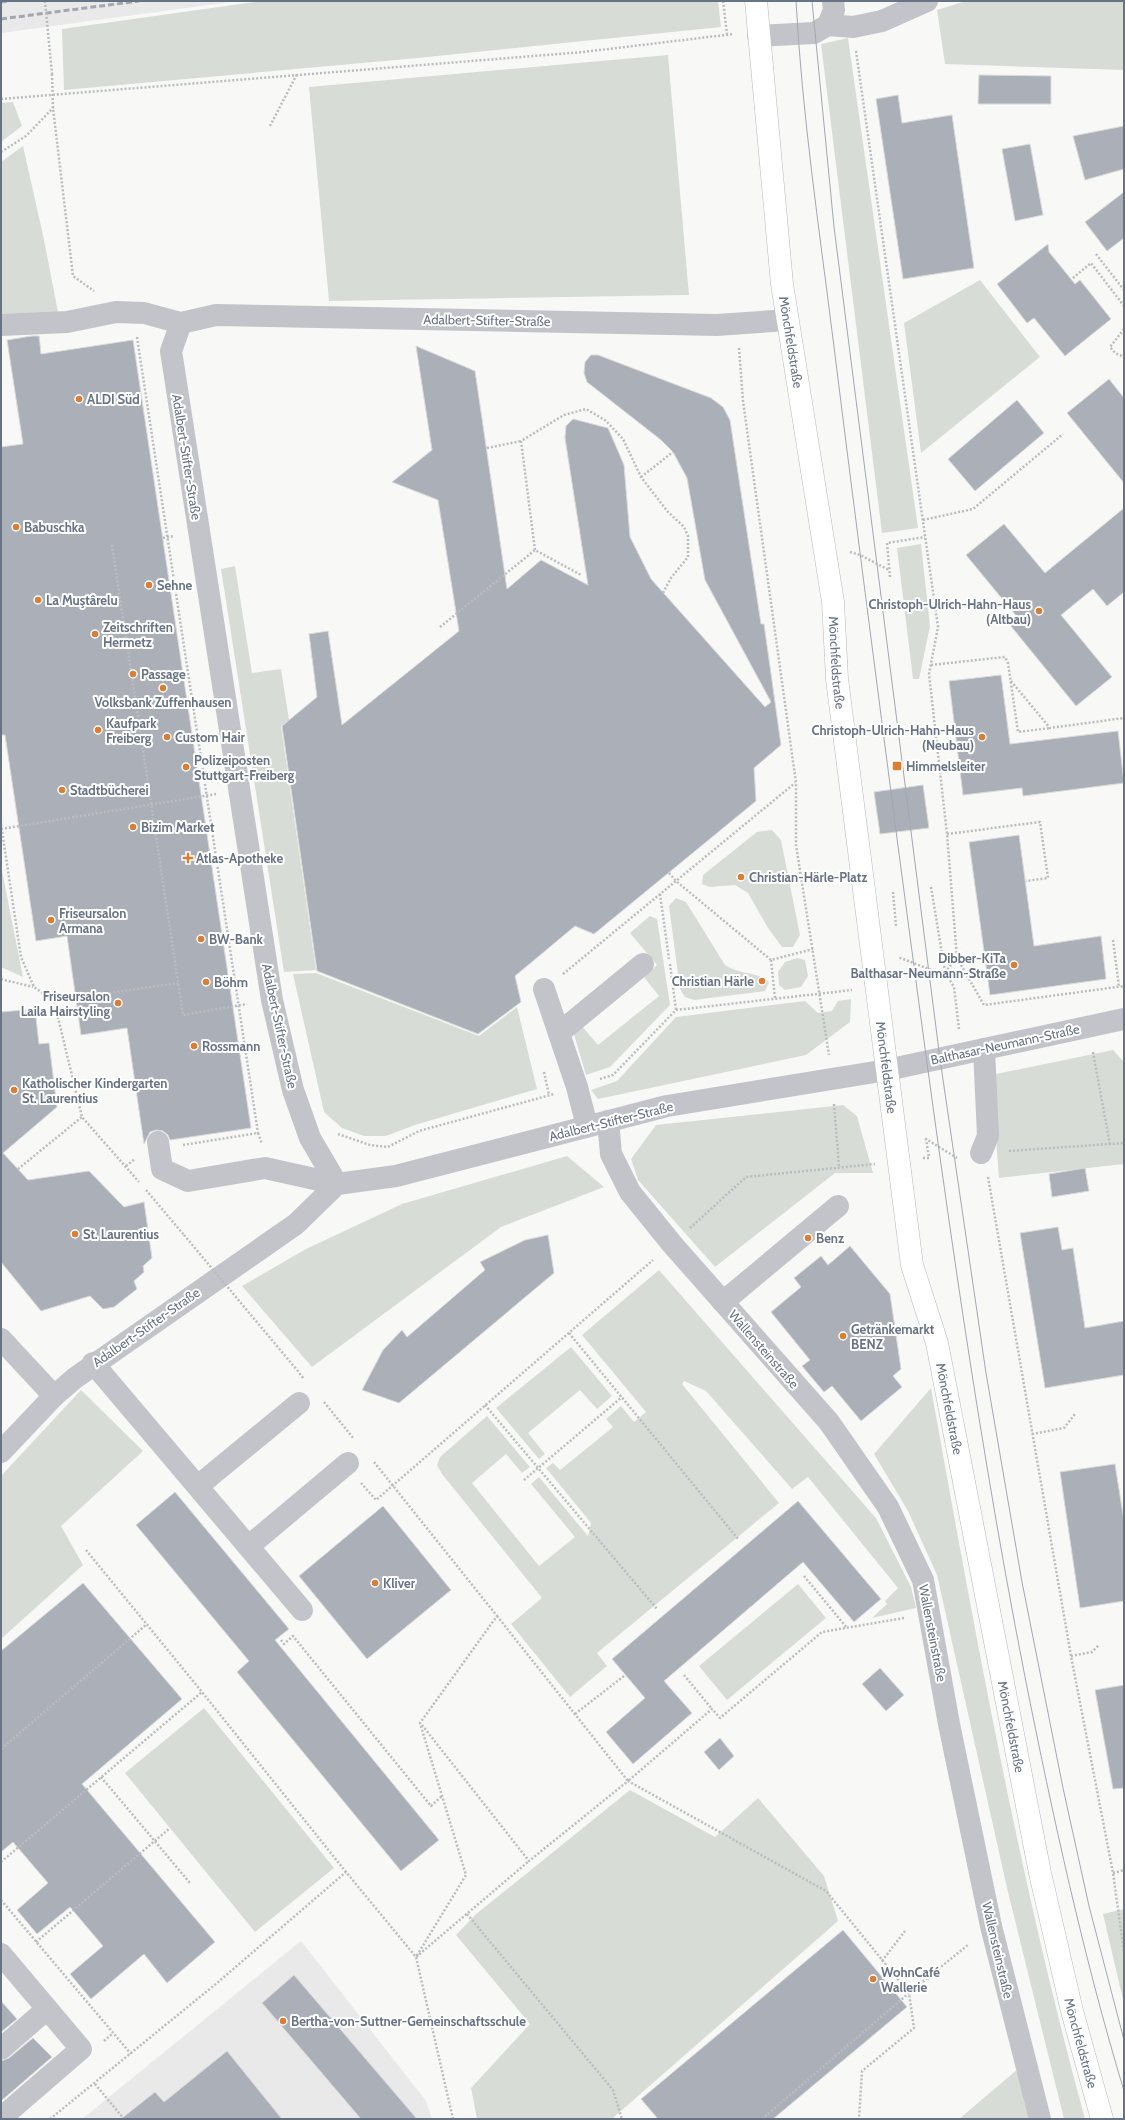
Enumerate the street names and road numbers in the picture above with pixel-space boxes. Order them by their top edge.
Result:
street label: Mönchfeldstraße [776,295,807,390]
street label: Adalbert-Stifter-Straße [423,311,551,329]
street label: Adalbert-Stifter-Straße [169,393,205,521]
street label: Mönchfeldstraße [826,616,849,710]
street label: Adalbert-Stifter-Straße [259,962,301,1090]
street label: Mönchfeldstraße [873,1020,901,1115]
street label: Balthasar-Neumann-Straße [929,1020,1081,1068]
street label: Adalbert-Stifter-Straße [547,1098,675,1144]
street label: Adalbert-Stifter-Straße [89,1284,203,1370]
street label: Wallensteinstraße [726,1307,803,1392]
street label: Mönchfeldstraße [933,1362,967,1456]
street label: Wallensteinstraße [916,1583,950,1683]
street label: Mönchfeldstraße [995,1680,1028,1774]
street label: Wallensteinstraße [979,1900,1017,2000]
street label: Mönchfeldstraße [1061,1996,1101,2090]

